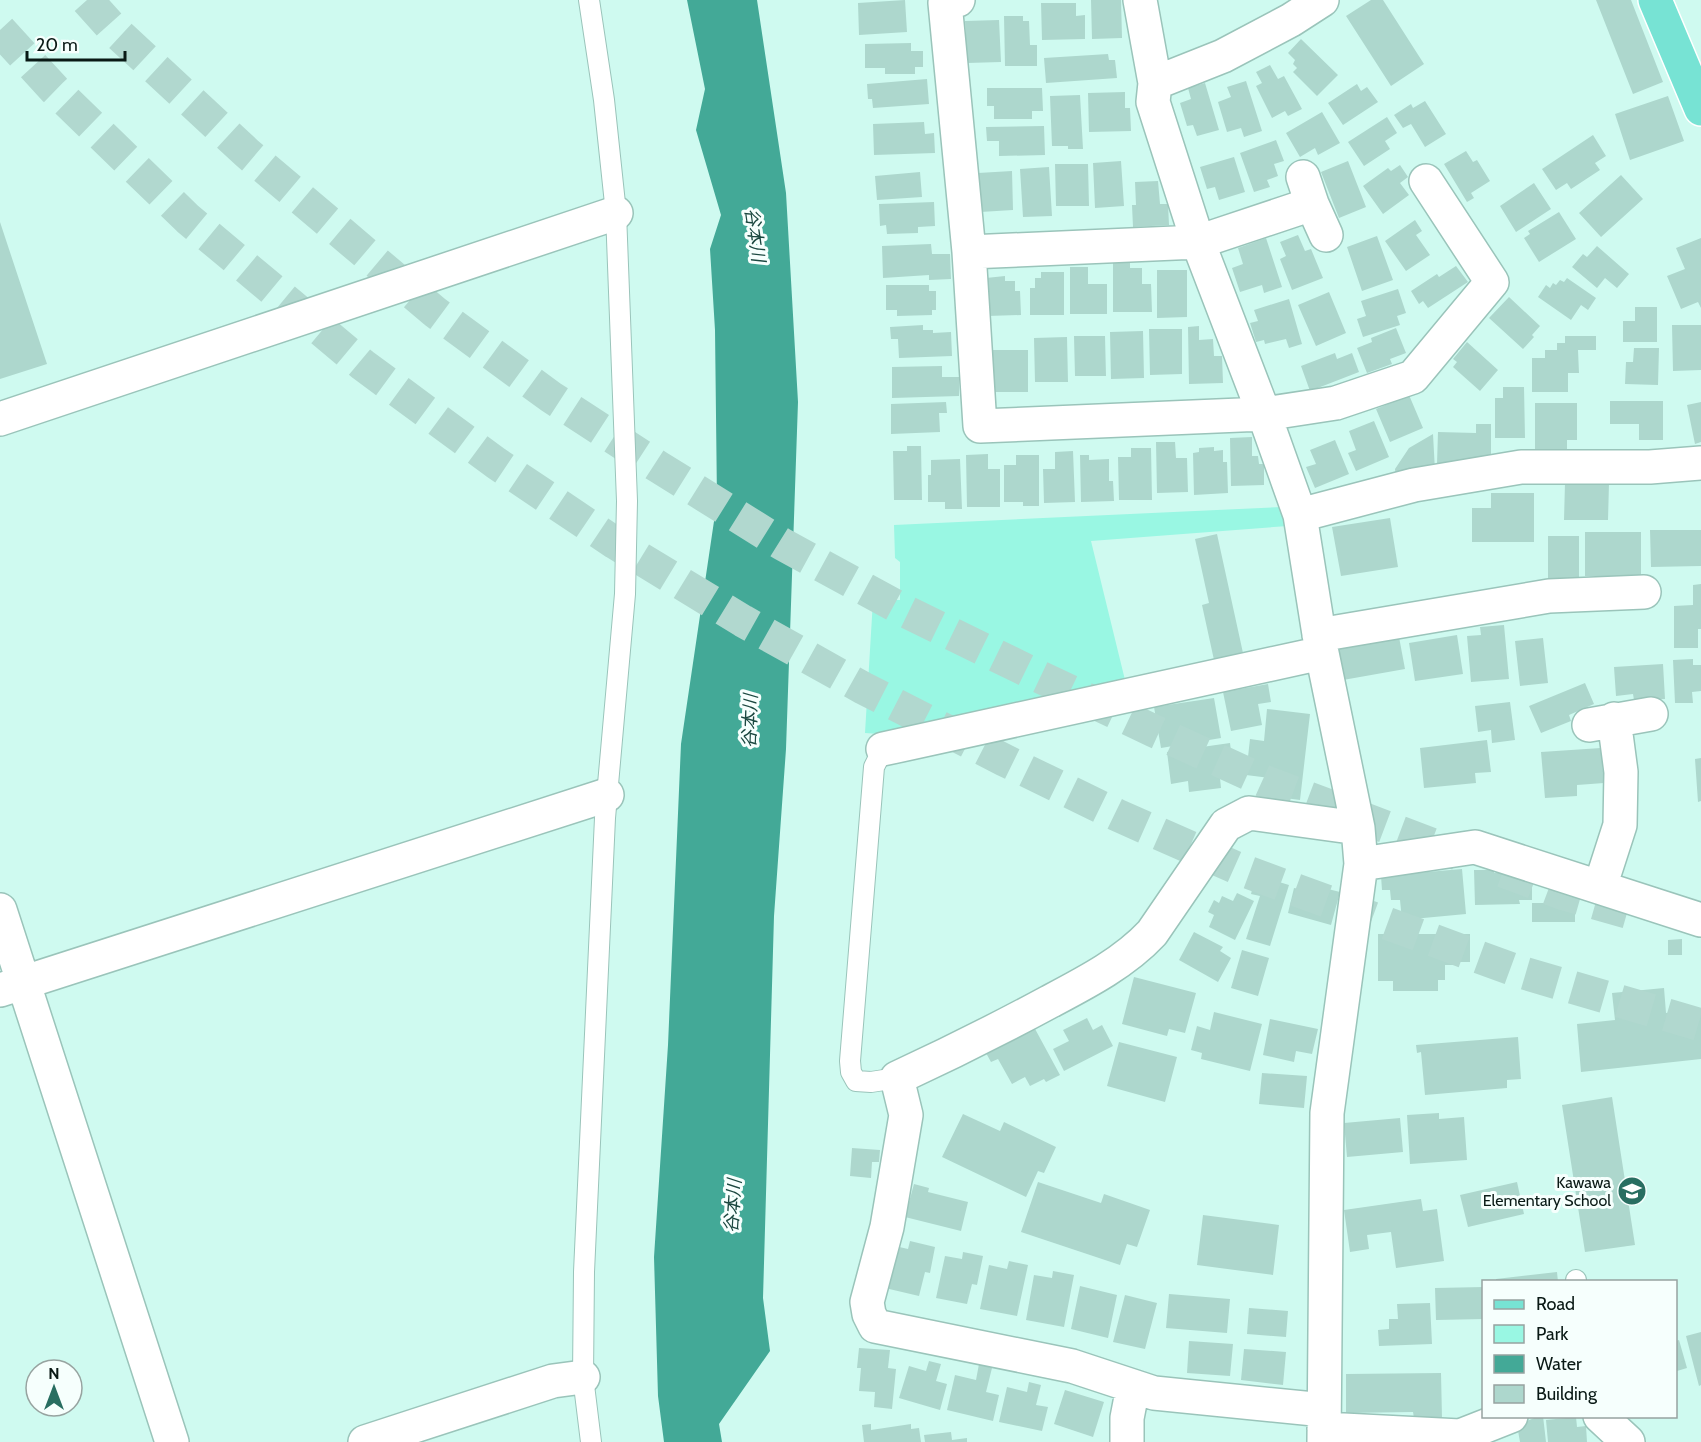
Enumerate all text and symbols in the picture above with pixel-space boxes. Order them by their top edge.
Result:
scale bar [27,24,124,62]
text: 20 m [36,34,78,56]
water label: 谷本川 [740,207,770,265]
water label: 谷本川 [738,692,762,748]
place label: Kawawa Elementary School [1483,1173,1611,1210]
school or university icon: Kawawa Elementary School [1616,1175,1648,1207]
water label: 谷本川 [720,1176,746,1234]
legend [1482,1280,1677,1418]
text: Road [1536,1293,1575,1315]
text: Park [1536,1323,1569,1345]
text: Water [1536,1353,1582,1375]
north arrow [24,1358,84,1418]
text: N [48,1364,60,1383]
text: Building [1536,1383,1598,1405]

